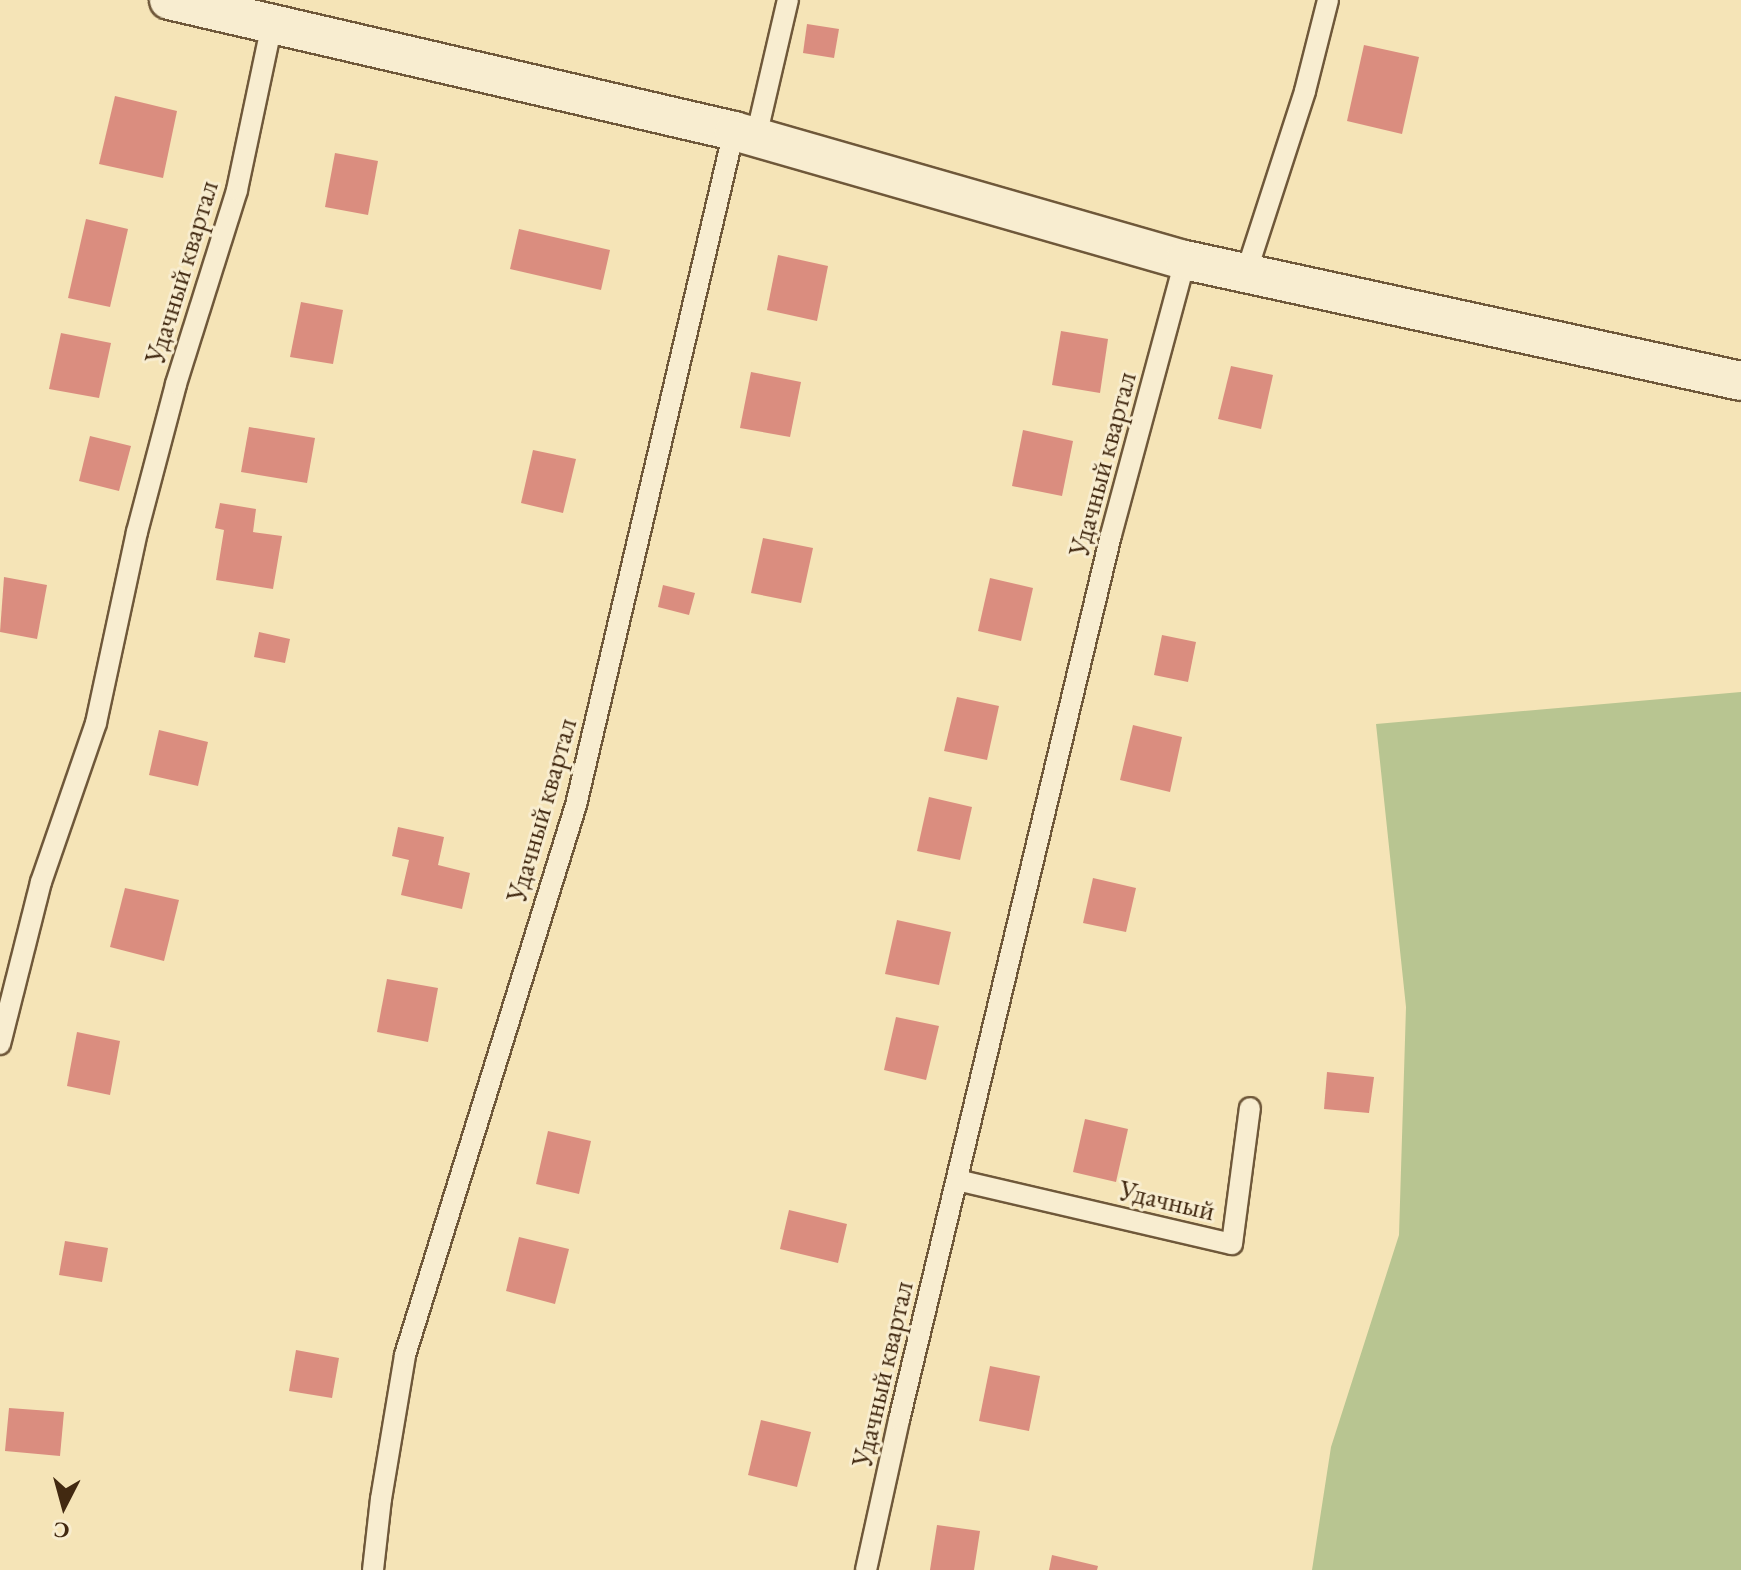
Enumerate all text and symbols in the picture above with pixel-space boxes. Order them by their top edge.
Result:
street label: Удачный квартал [137,176,225,368]
street label: Удачный квартал [1061,368,1143,560]
street label: Удачный квартал [499,714,583,906]
street label: Удачный [1116,1173,1218,1227]
street label: Удачный квартал [844,1278,920,1470]
north arrow [24,1466,104,1546]
text: С [52,1515,71,1546]

